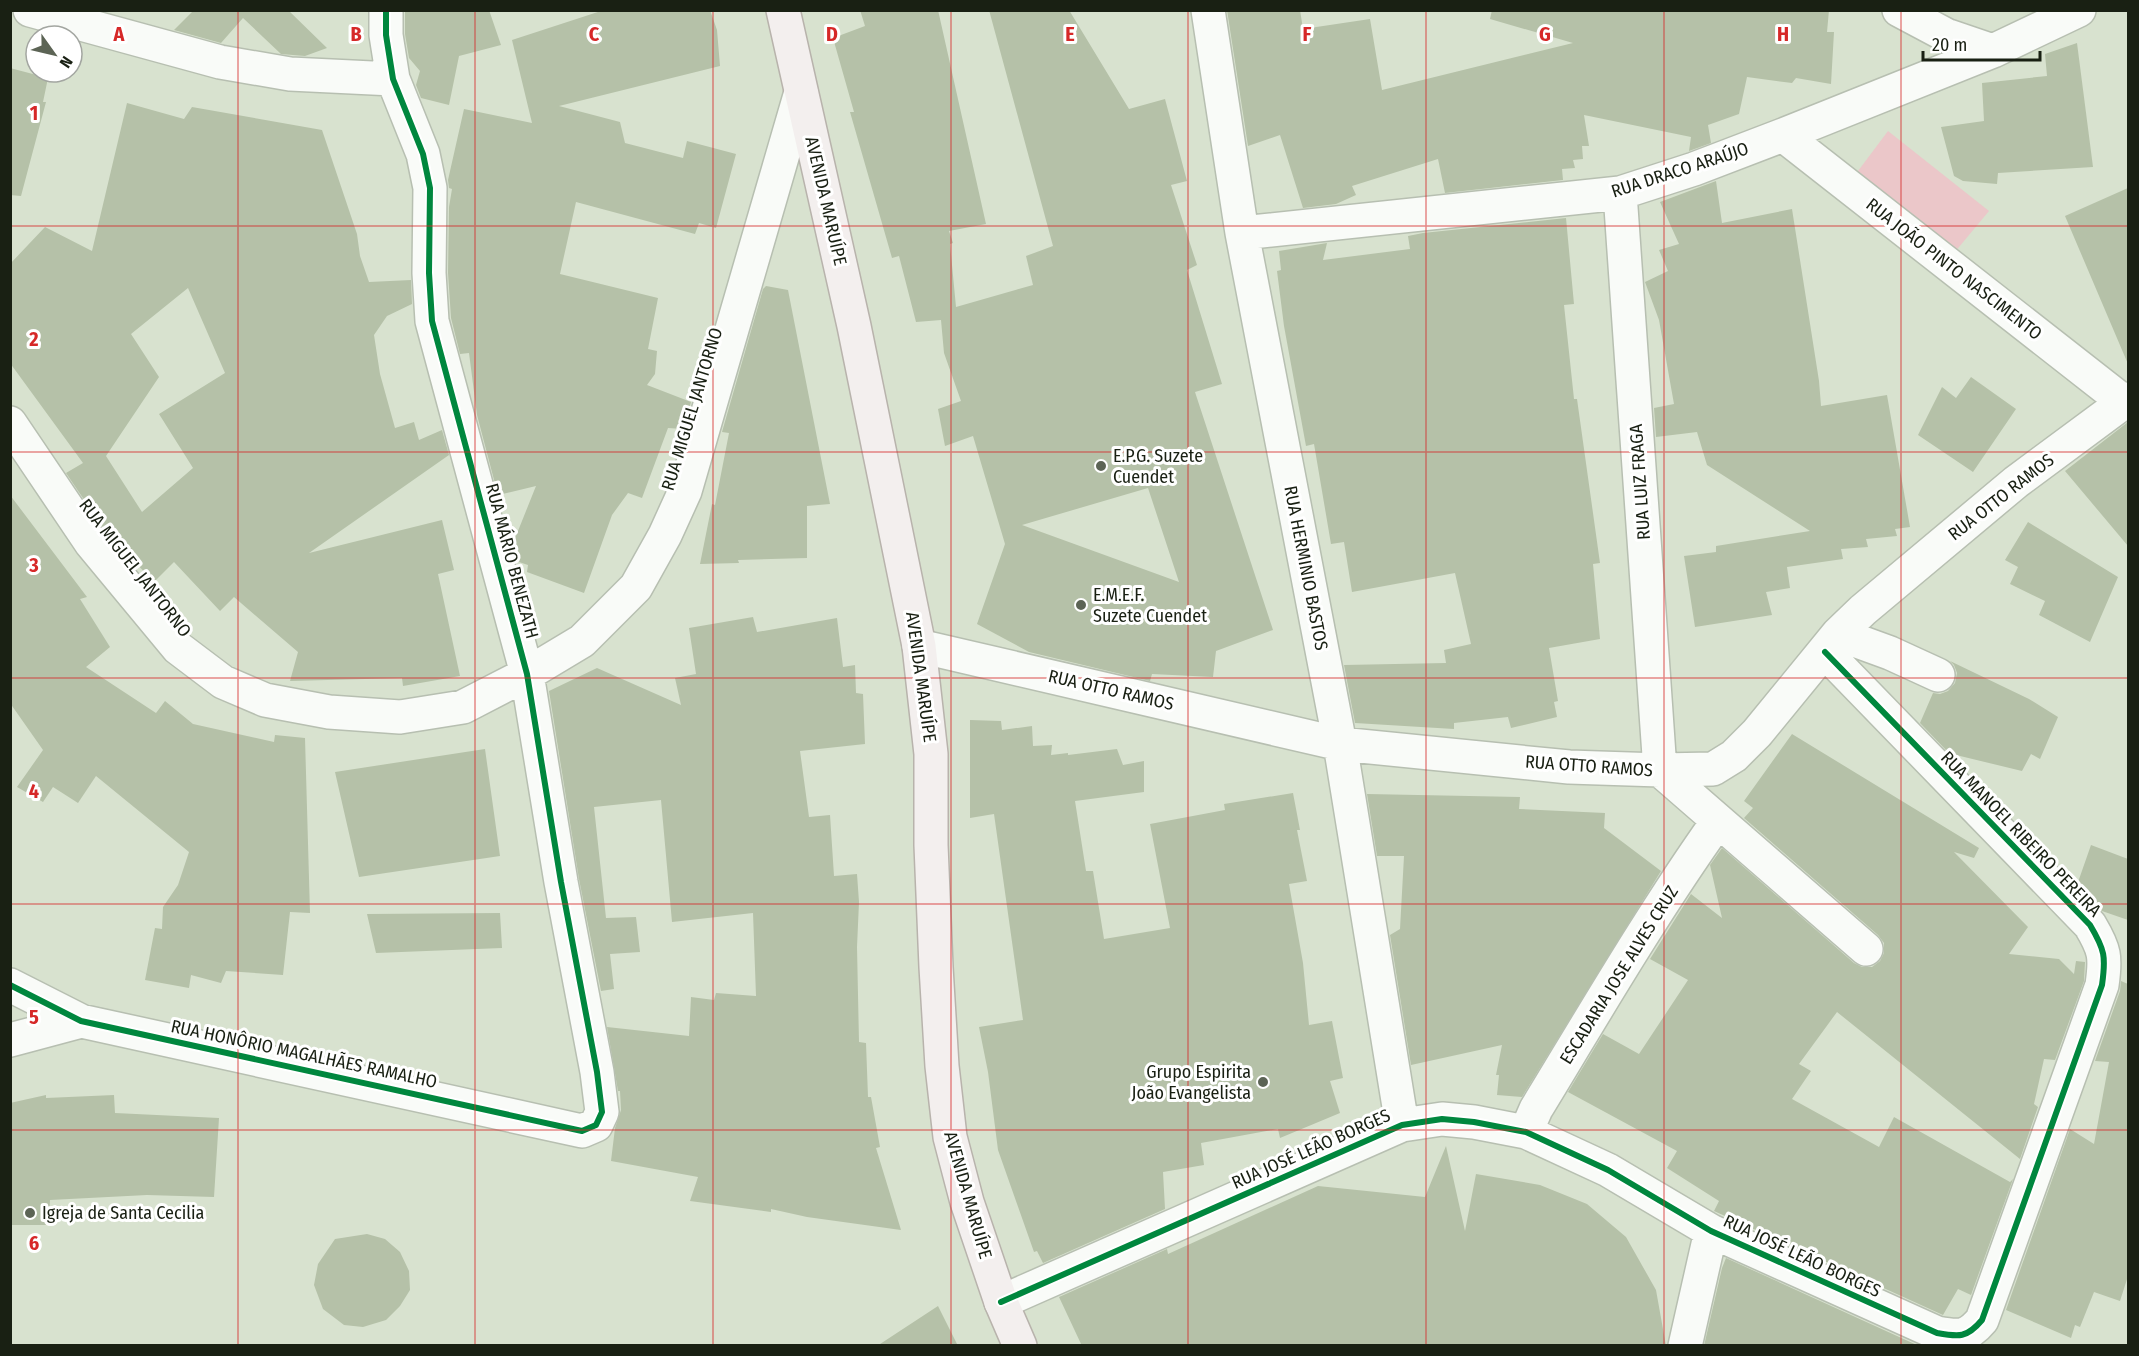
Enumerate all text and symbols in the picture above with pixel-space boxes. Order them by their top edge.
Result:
text: A [113,22,126,46]
text: B [350,22,362,46]
text: C [589,22,600,46]
text: D [826,22,838,46]
text: E [1065,22,1075,46]
text: F [1303,22,1312,46]
text: G [1539,22,1551,46]
text: H [1777,22,1789,46]
north arrow [24,24,84,84]
scale bar [1923,24,2040,62]
text: 20 m [1932,34,1967,56]
text: N [55,53,77,71]
text: 1 [30,101,38,125]
street label: AVENIDA MARUÍPE [800,134,852,268]
street label: RUA DRACO ARAÚJO [1608,136,1751,203]
street label: RUA JOÃO PINTO NASCIMENTO [1862,193,2046,345]
street label: RUA MIGUEL JANTORNO [657,325,727,493]
text: 2 [28,327,39,351]
street label: RUA LUIZ FRAGA [1625,423,1655,541]
place label: E.P.G. Suzete Cuendet [1113,445,1203,488]
street label: RUA OTTO RAMOS [1944,449,2058,545]
marker: E.P.G. Suzete Cuendet [1094,459,1108,473]
street label: RUA MÁRIO BENEZATH [481,481,544,641]
street label: RUA HERMINIO BASTOS [1279,484,1333,652]
street label: RUA MIGUEL JANTORNO [74,495,196,641]
text: 3 [28,553,39,577]
place label: E.M.E.F. Suzete Cuendet [1093,584,1207,627]
marker: E.M.E.F. Suzete Cuendet [1074,598,1088,612]
street label: AVENIDA MARUÍPE [901,610,942,744]
street label: RUA OTTO RAMOS [1046,665,1176,715]
street label: RUA MANOEL RIBEIRO PEREIRA [1936,747,2106,922]
street label: RUA OTTO RAMOS [1524,751,1654,781]
text: 4 [29,779,39,803]
street label: ESCADARIA JOSE ALVES CRUZ [1555,882,1683,1068]
text: 5 [29,1005,39,1029]
street label: RUA HONÔRIO MAGALHÃES RAMALHO [169,1015,439,1093]
place label: Grupo Espirita João Evangelista [1131,1061,1251,1104]
marker: Grupo Espirita João Evangelista [1256,1075,1270,1089]
street label: RUA JOSÉ LEÃO BORGES [1228,1103,1394,1194]
street label: AVENIDA MARUÍPE [939,1128,998,1261]
place label: Igreja de Santa Cecilia [42,1202,204,1224]
marker: Igreja de Santa Cecilia [23,1206,37,1220]
street label: RUA JOSÉ LEÃO BORGES [1720,1209,1885,1302]
text: 6 [29,1231,39,1255]

